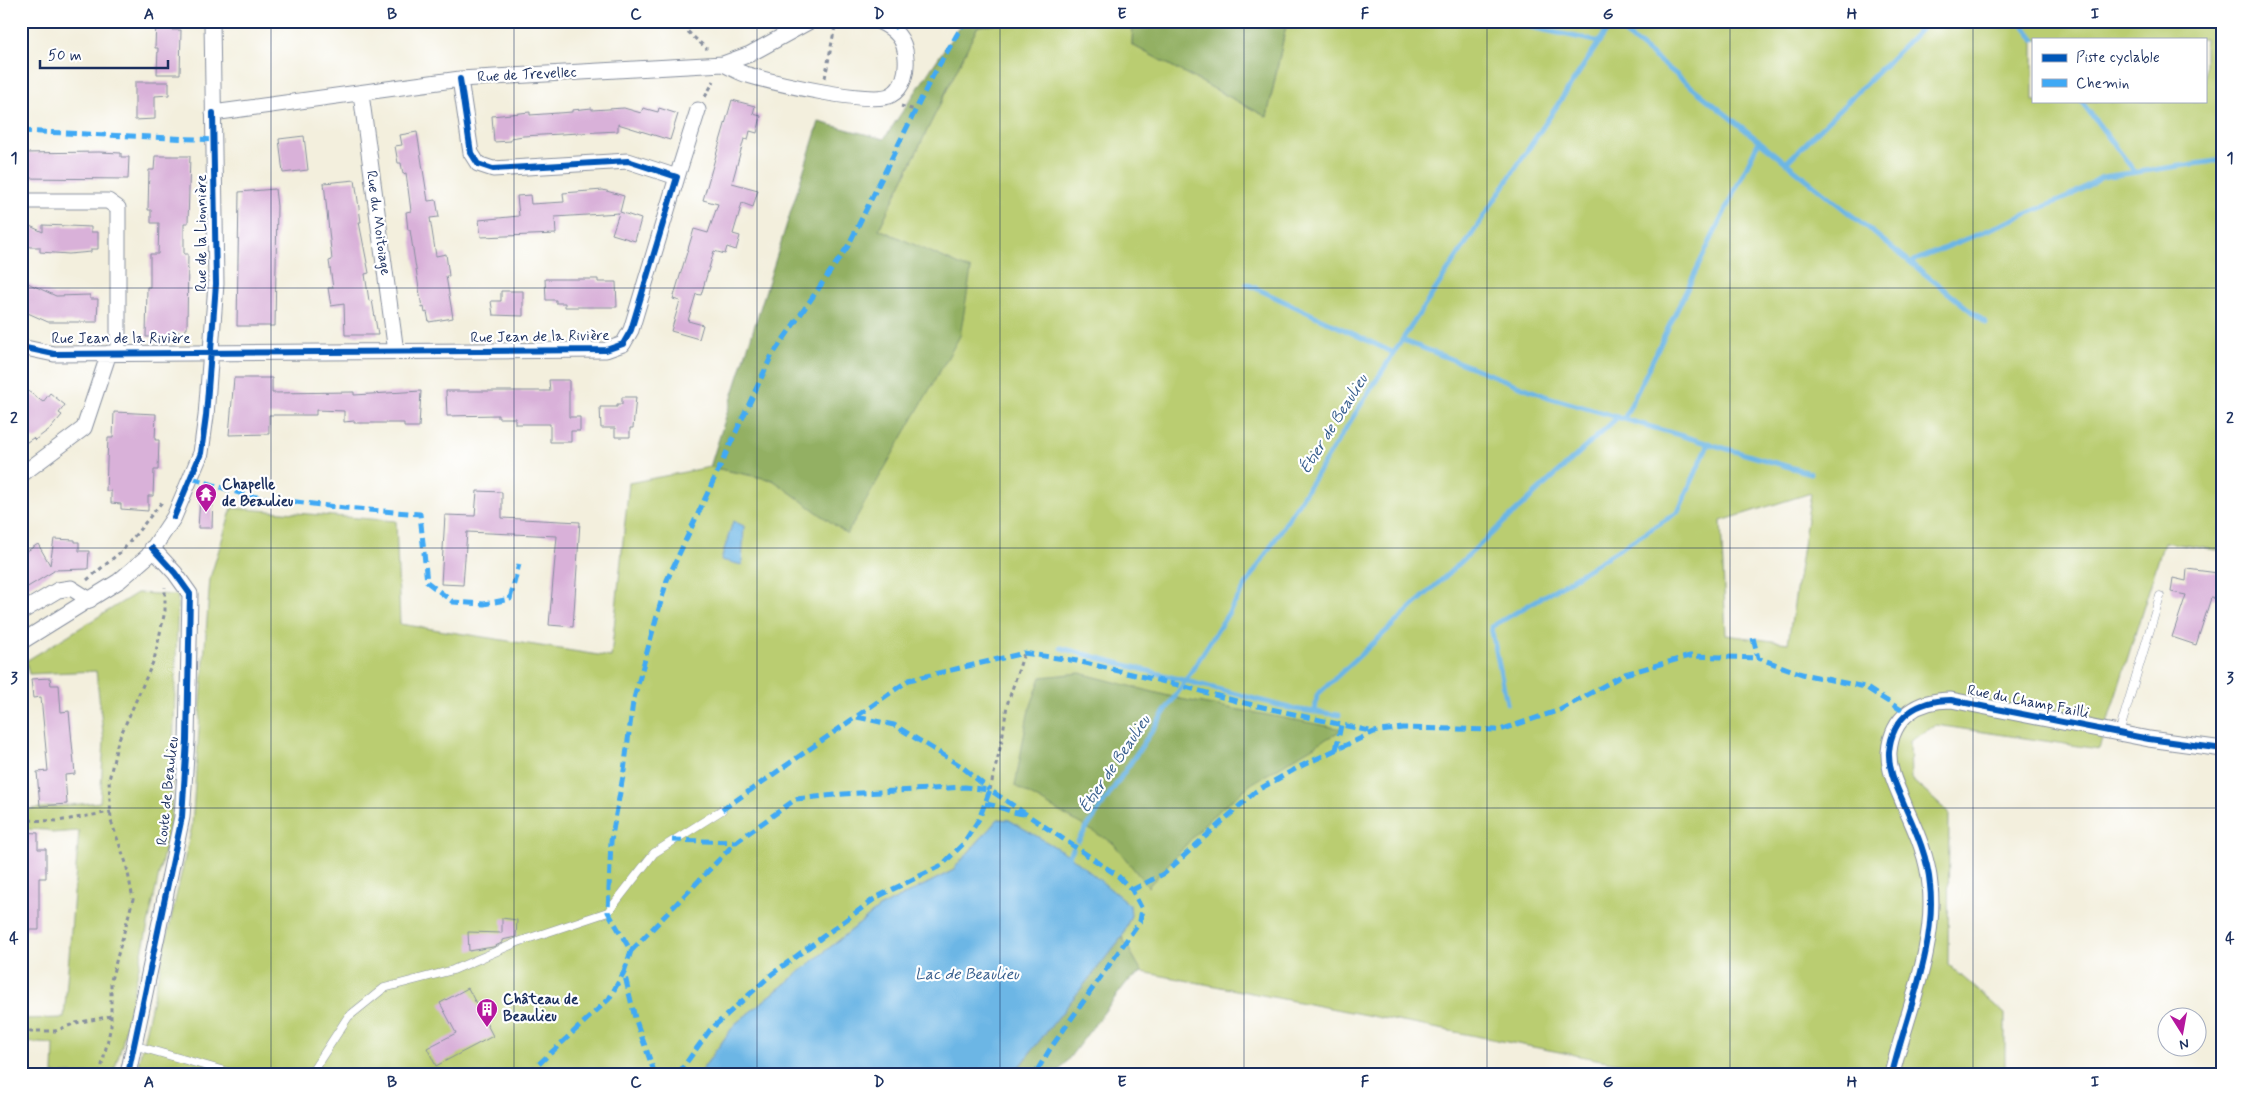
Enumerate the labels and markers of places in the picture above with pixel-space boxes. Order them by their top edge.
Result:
place label: Chapelle de Beaulieu [222,475,293,512]
temple icon: Chapelle de Beaulieu [194,482,218,513]
place label: Château de Beaulieu [503,990,579,1027]
building icon: Château de Beaulieu [475,997,499,1028]

